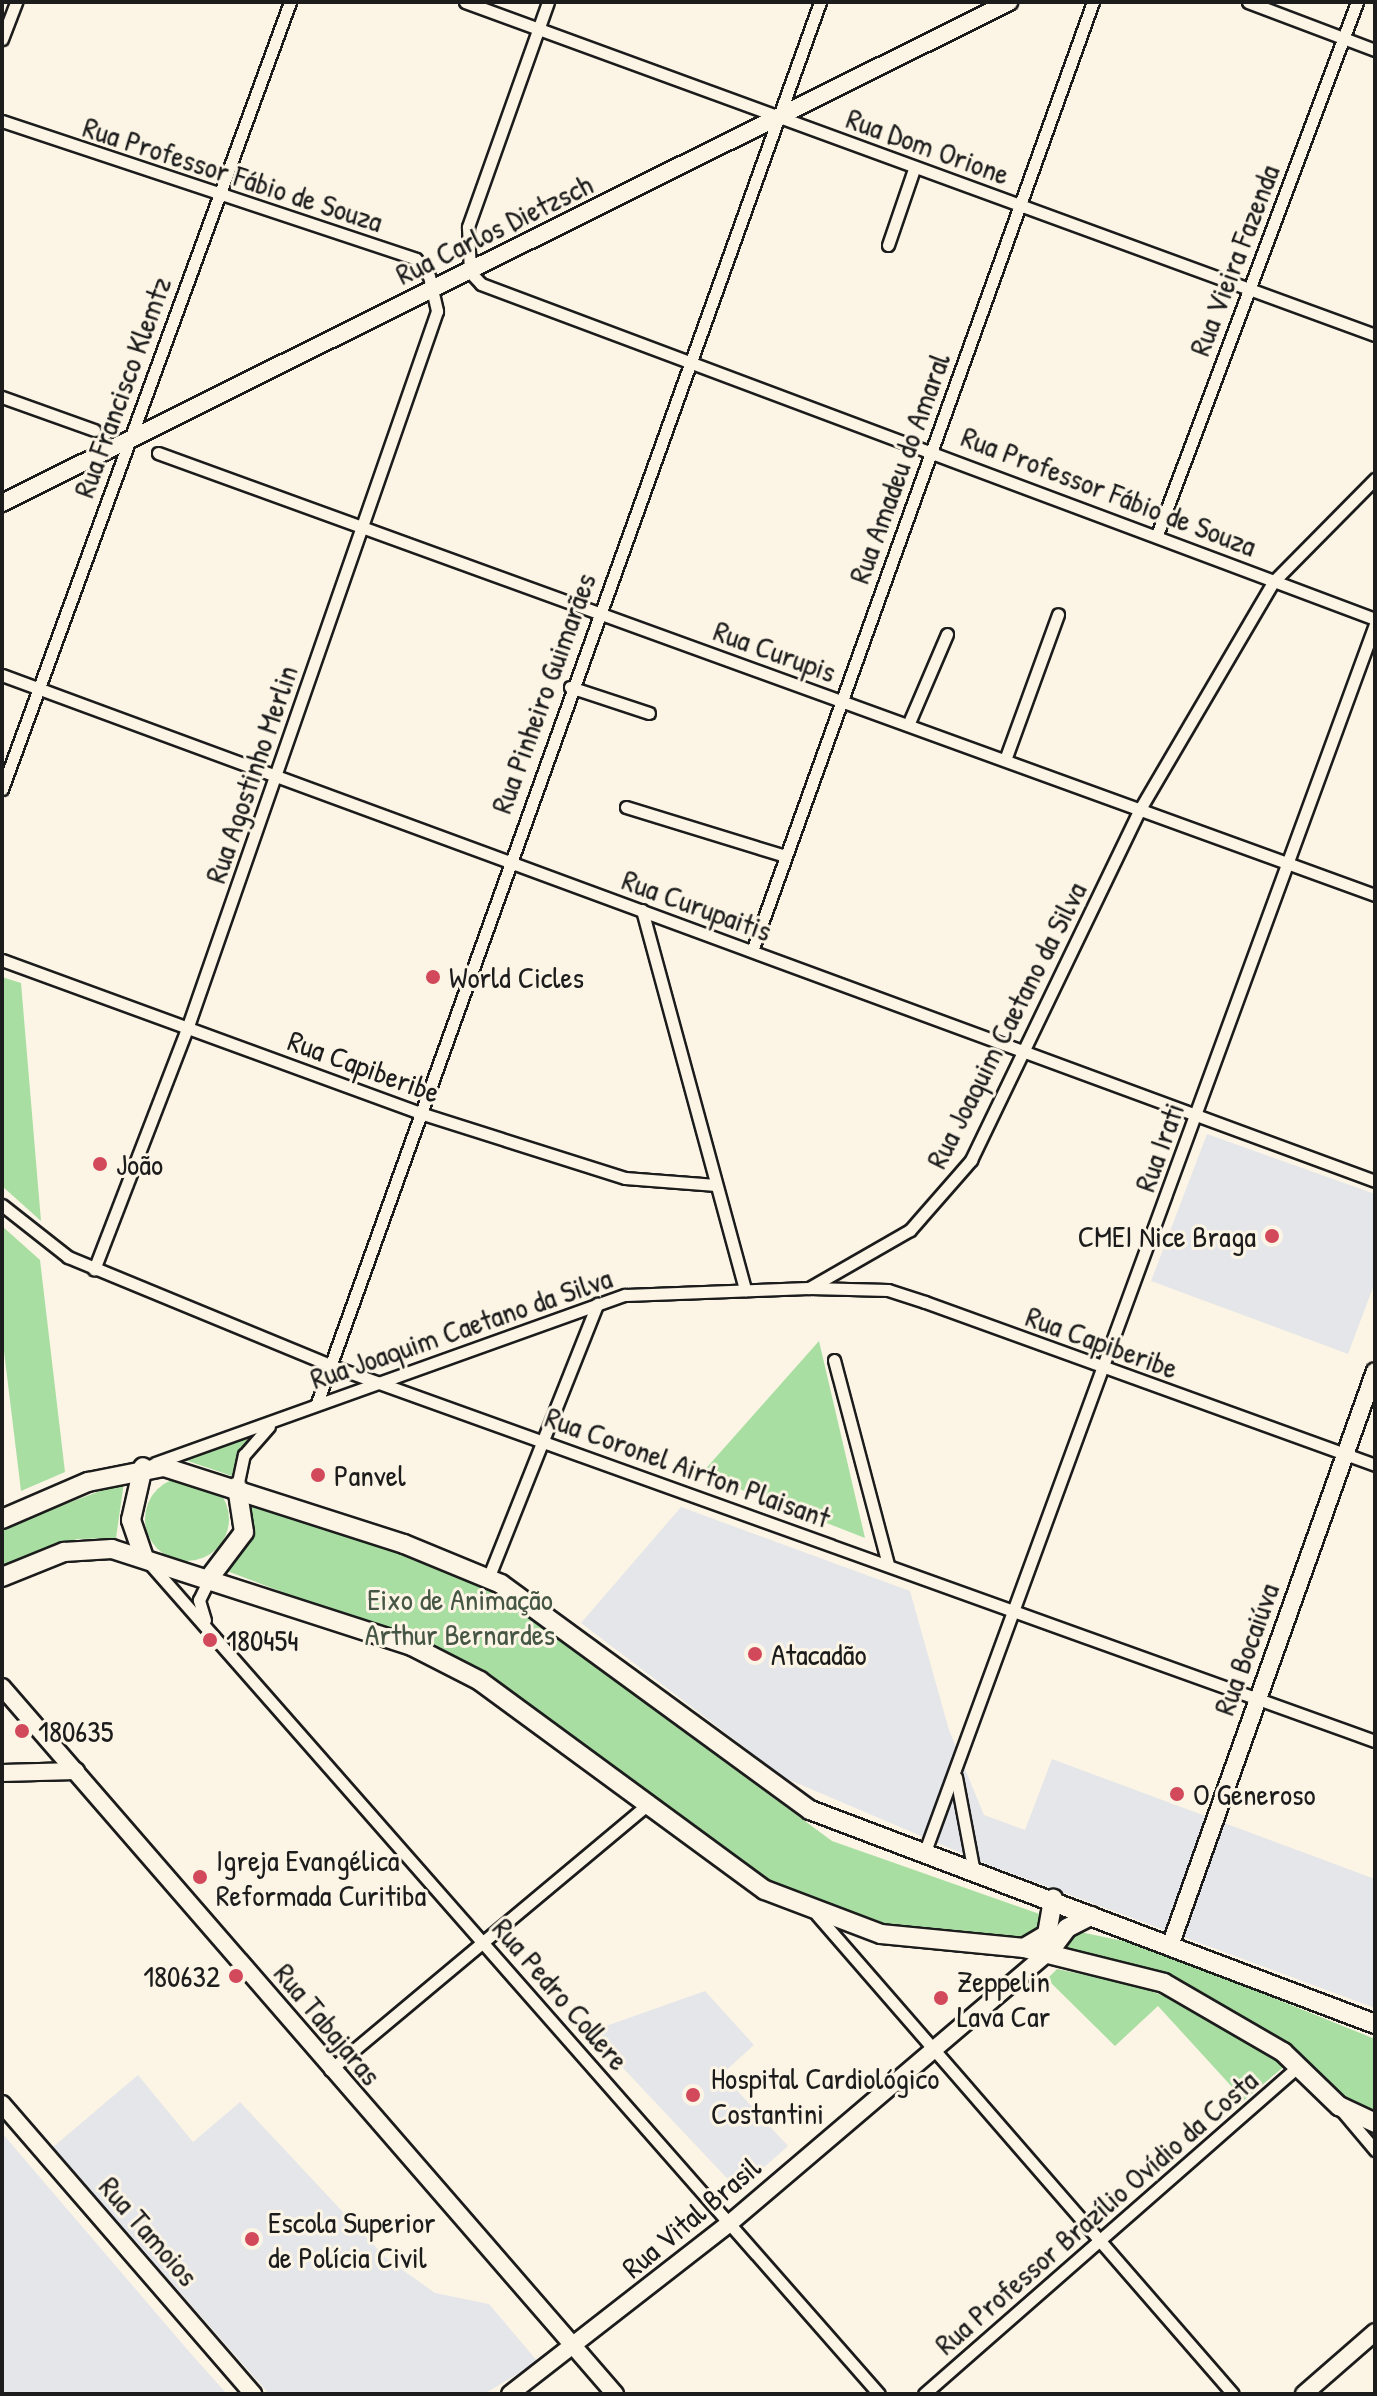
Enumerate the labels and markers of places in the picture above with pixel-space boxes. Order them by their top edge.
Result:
place label: World Cicles [449,959,584,995]
marker: World Cicles [424,968,442,986]
place label: João [116,1146,163,1182]
marker: João [91,1155,109,1173]
place label: CMEI Nice Braga [1078,1218,1256,1254]
marker: CMEI Nice Braga [1263,1227,1281,1245]
place label: Panvel [334,1457,406,1493]
marker: Panvel [309,1466,327,1484]
place label: 180454 [226,1622,299,1658]
marker: 180454 [201,1631,219,1649]
place label: Atacadão [771,1636,867,1672]
marker: Atacadão [746,1645,764,1663]
place label: 180635 [38,1713,113,1749]
marker: 180635 [13,1722,31,1740]
place label: O Generoso [1193,1776,1316,1812]
marker: O Generoso [1168,1785,1186,1803]
place label: Igreja Evangélica Reformada Curitiba [216,1842,426,1912]
marker: Igreja Evangélica Reformada Curitiba [191,1868,209,1886]
place label: 180632 [143,1958,220,1994]
place label: Zeppelin Lava Car [957,1963,1050,2034]
marker: 180632 [227,1967,245,1985]
marker: Zeppelin Lava Car [932,1989,950,2007]
place label: Hospital Cardiológico Costantini [711,2060,939,2130]
marker: Hospital Cardiológico Costantini [682,2084,704,2106]
place label: Escola Superior de Polícia Civil [268,2204,436,2274]
marker: Escola Superior de Polícia Civil [243,2230,261,2248]

